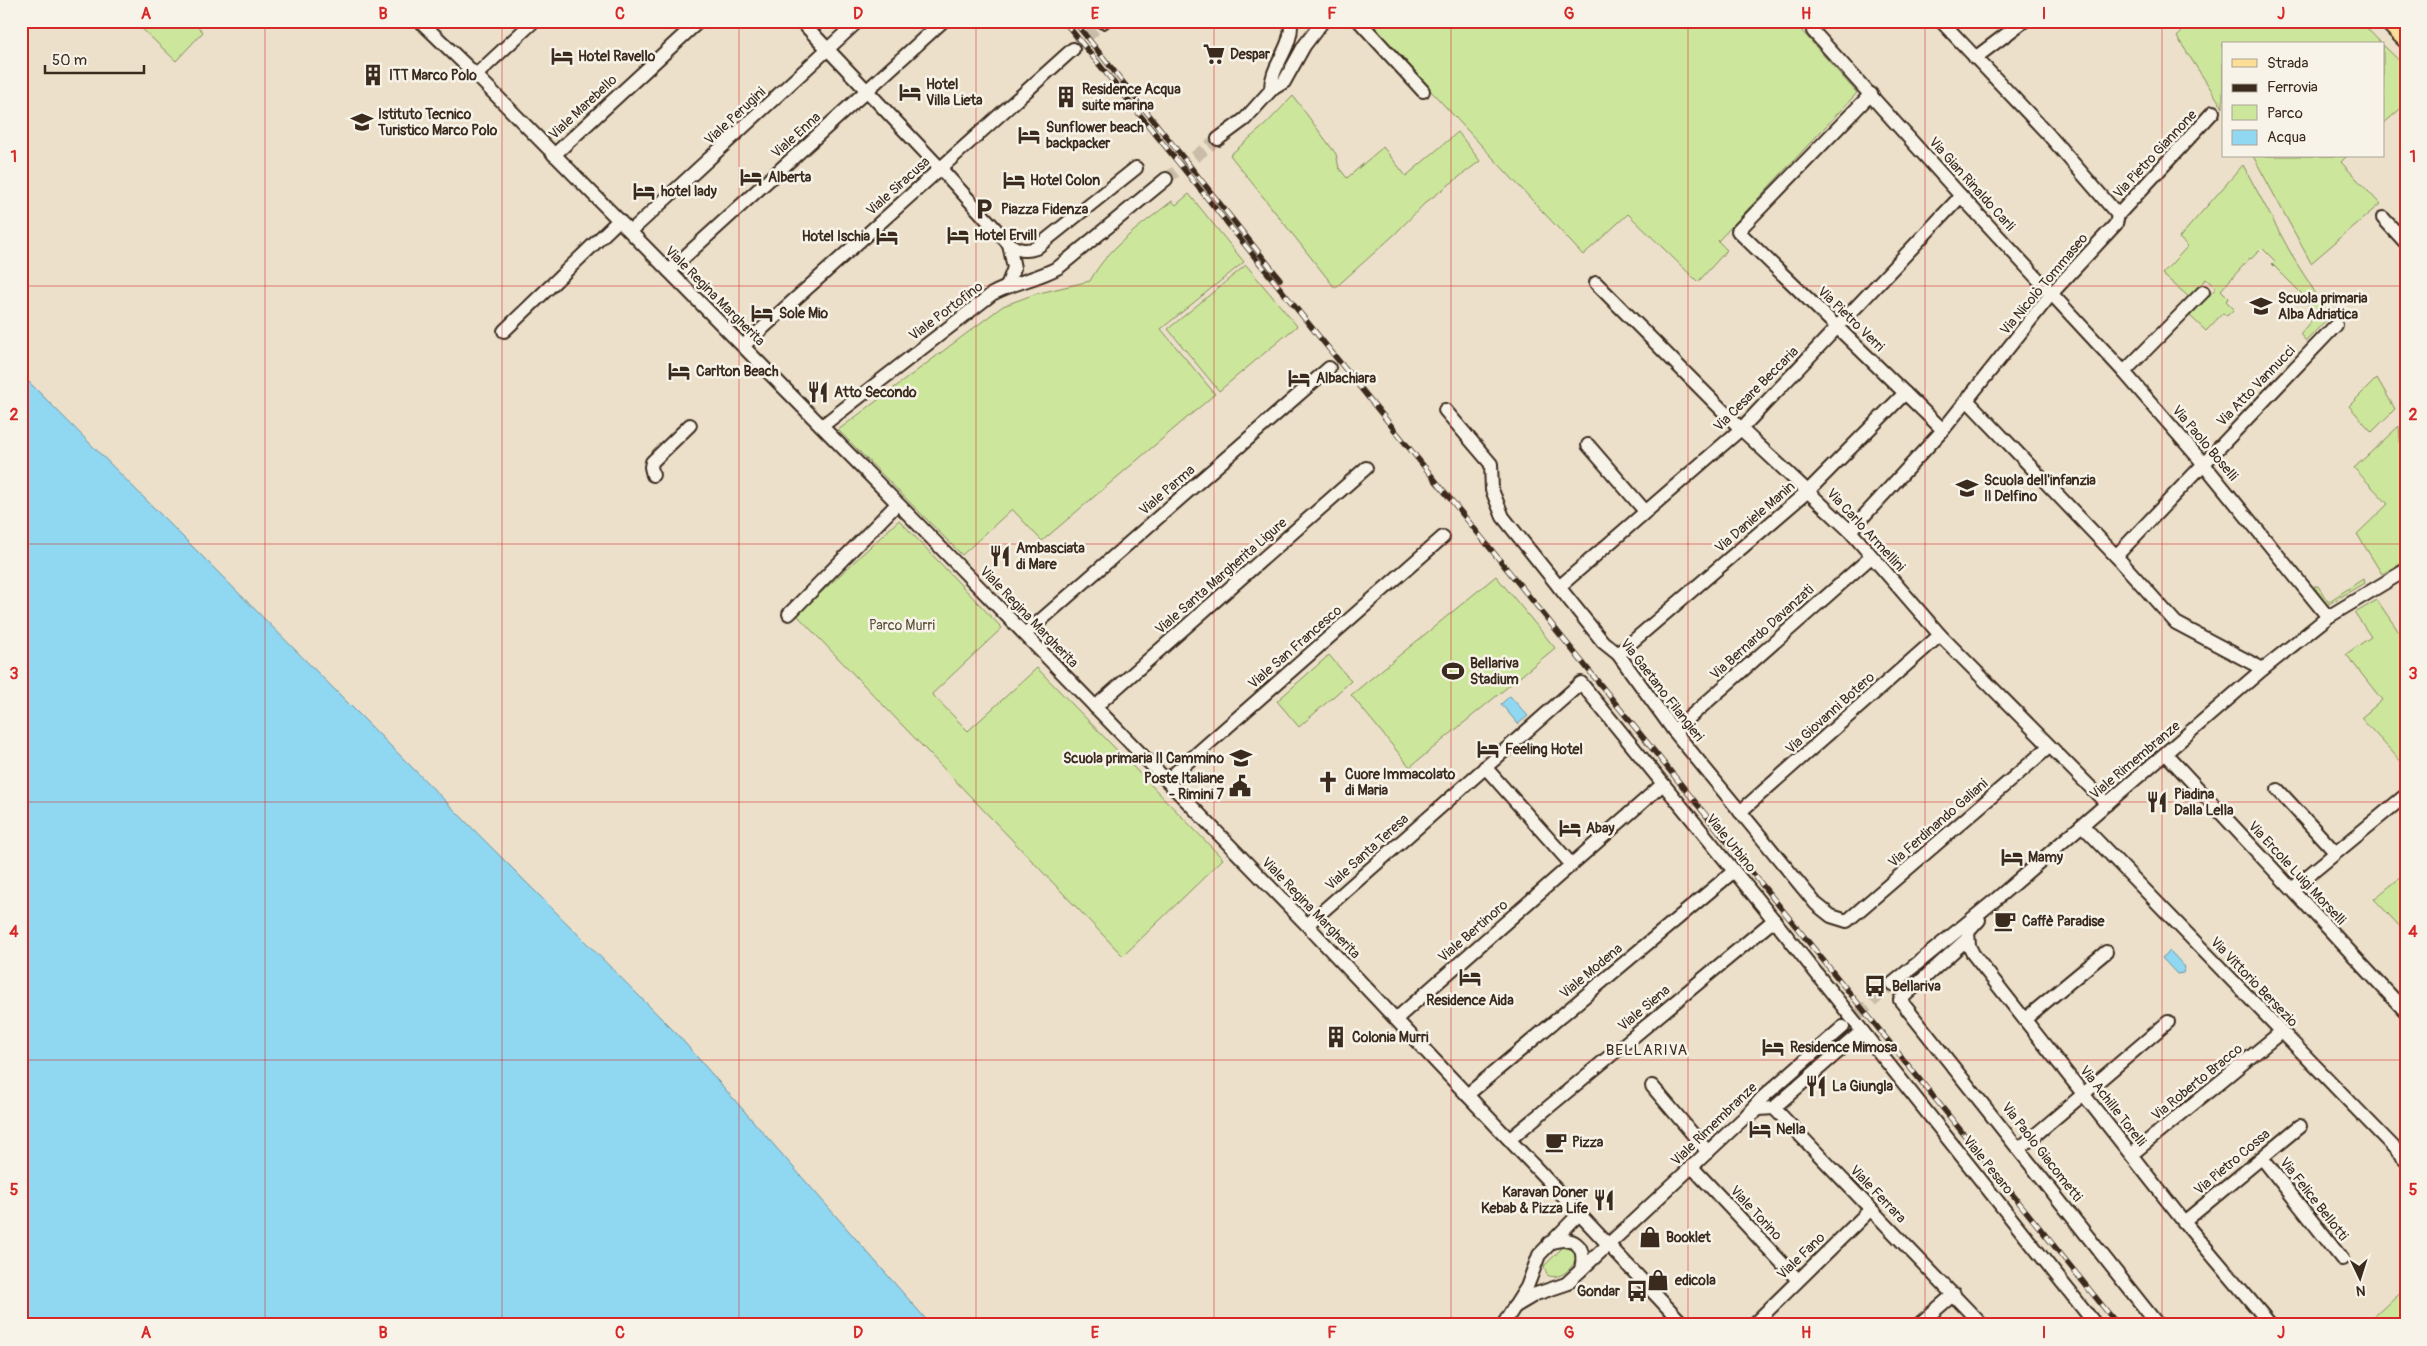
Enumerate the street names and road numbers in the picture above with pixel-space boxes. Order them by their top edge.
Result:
street label: Viale Marebello [545,71,621,143]
street label: Viale Perugini [701,83,769,149]
street label: Via Pietro Giannone [2110,106,2200,202]
street label: Viale Enna [768,109,824,161]
street label: Via Gian Rinaldo Carli [1925,134,2019,235]
street label: Viale Siracusa [863,153,933,219]
street label: Via Nicolò Tommaseo [1997,229,2092,338]
street label: Viale Regina Margherita [661,242,769,350]
street label: Viale Portofino [906,277,987,344]
street label: Via Pietro Verri [1814,283,1888,355]
street label: Via Atto Vannucci [2213,342,2299,430]
street label: Via Cesare Beccaria [1710,343,1802,435]
street label: Via Paolo Boselli [2169,402,2242,485]
street label: Viale Parma [1136,461,1198,519]
street label: Via Daniele Manin [1712,478,1798,556]
street label: Via Carlo Armellini [1823,485,1909,575]
street label: Viale Santa Margherita Ligure [1152,514,1290,638]
street label: Viale Regina Margherita [976,563,1082,671]
street label: Via Bernardo Davanzati [1707,581,1818,683]
street label: Viale San Francesco [1245,601,1346,692]
street label: Via Gaetano Filangieri [1617,635,1708,745]
street label: Via Giovanni Botero [1782,668,1878,757]
street label: Viale Rimembranze [2086,717,2184,803]
street label: Via Ferdinando Galiani [1885,775,1992,871]
street label: Viale Santa Teresa [1322,810,1412,894]
street label: Viale Urbino [1702,810,1760,876]
street label: Via Ercole Luigi Morselli [2245,818,2350,929]
street label: Viale Regina Margherita [1258,854,1364,962]
street label: Viale Bertinoro [1435,896,1512,966]
street label: Via Vittorio Bersezio [2207,933,2302,1031]
street label: Viale Modena [1556,940,1626,1002]
street label: Viale Siena [1615,981,1673,1035]
street label: Via Roberto Bracco [2148,1040,2246,1124]
street label: Via Achille Torelli [2076,1062,2150,1150]
street label: Viale Rimembranze [1668,1079,1760,1169]
street label: Via Paolo Giacometti [1998,1099,2086,1205]
street label: Via Pietro Cossa [2191,1125,2273,1199]
street label: Viale Pesaro [1959,1132,2017,1198]
street label: Via Felice Bellotti [2276,1154,2352,1244]
street label: Viale Ferrara [1846,1162,1910,1226]
street label: Viale Torino [1726,1182,1786,1244]
street label: Viale Fano [1773,1229,1829,1283]

